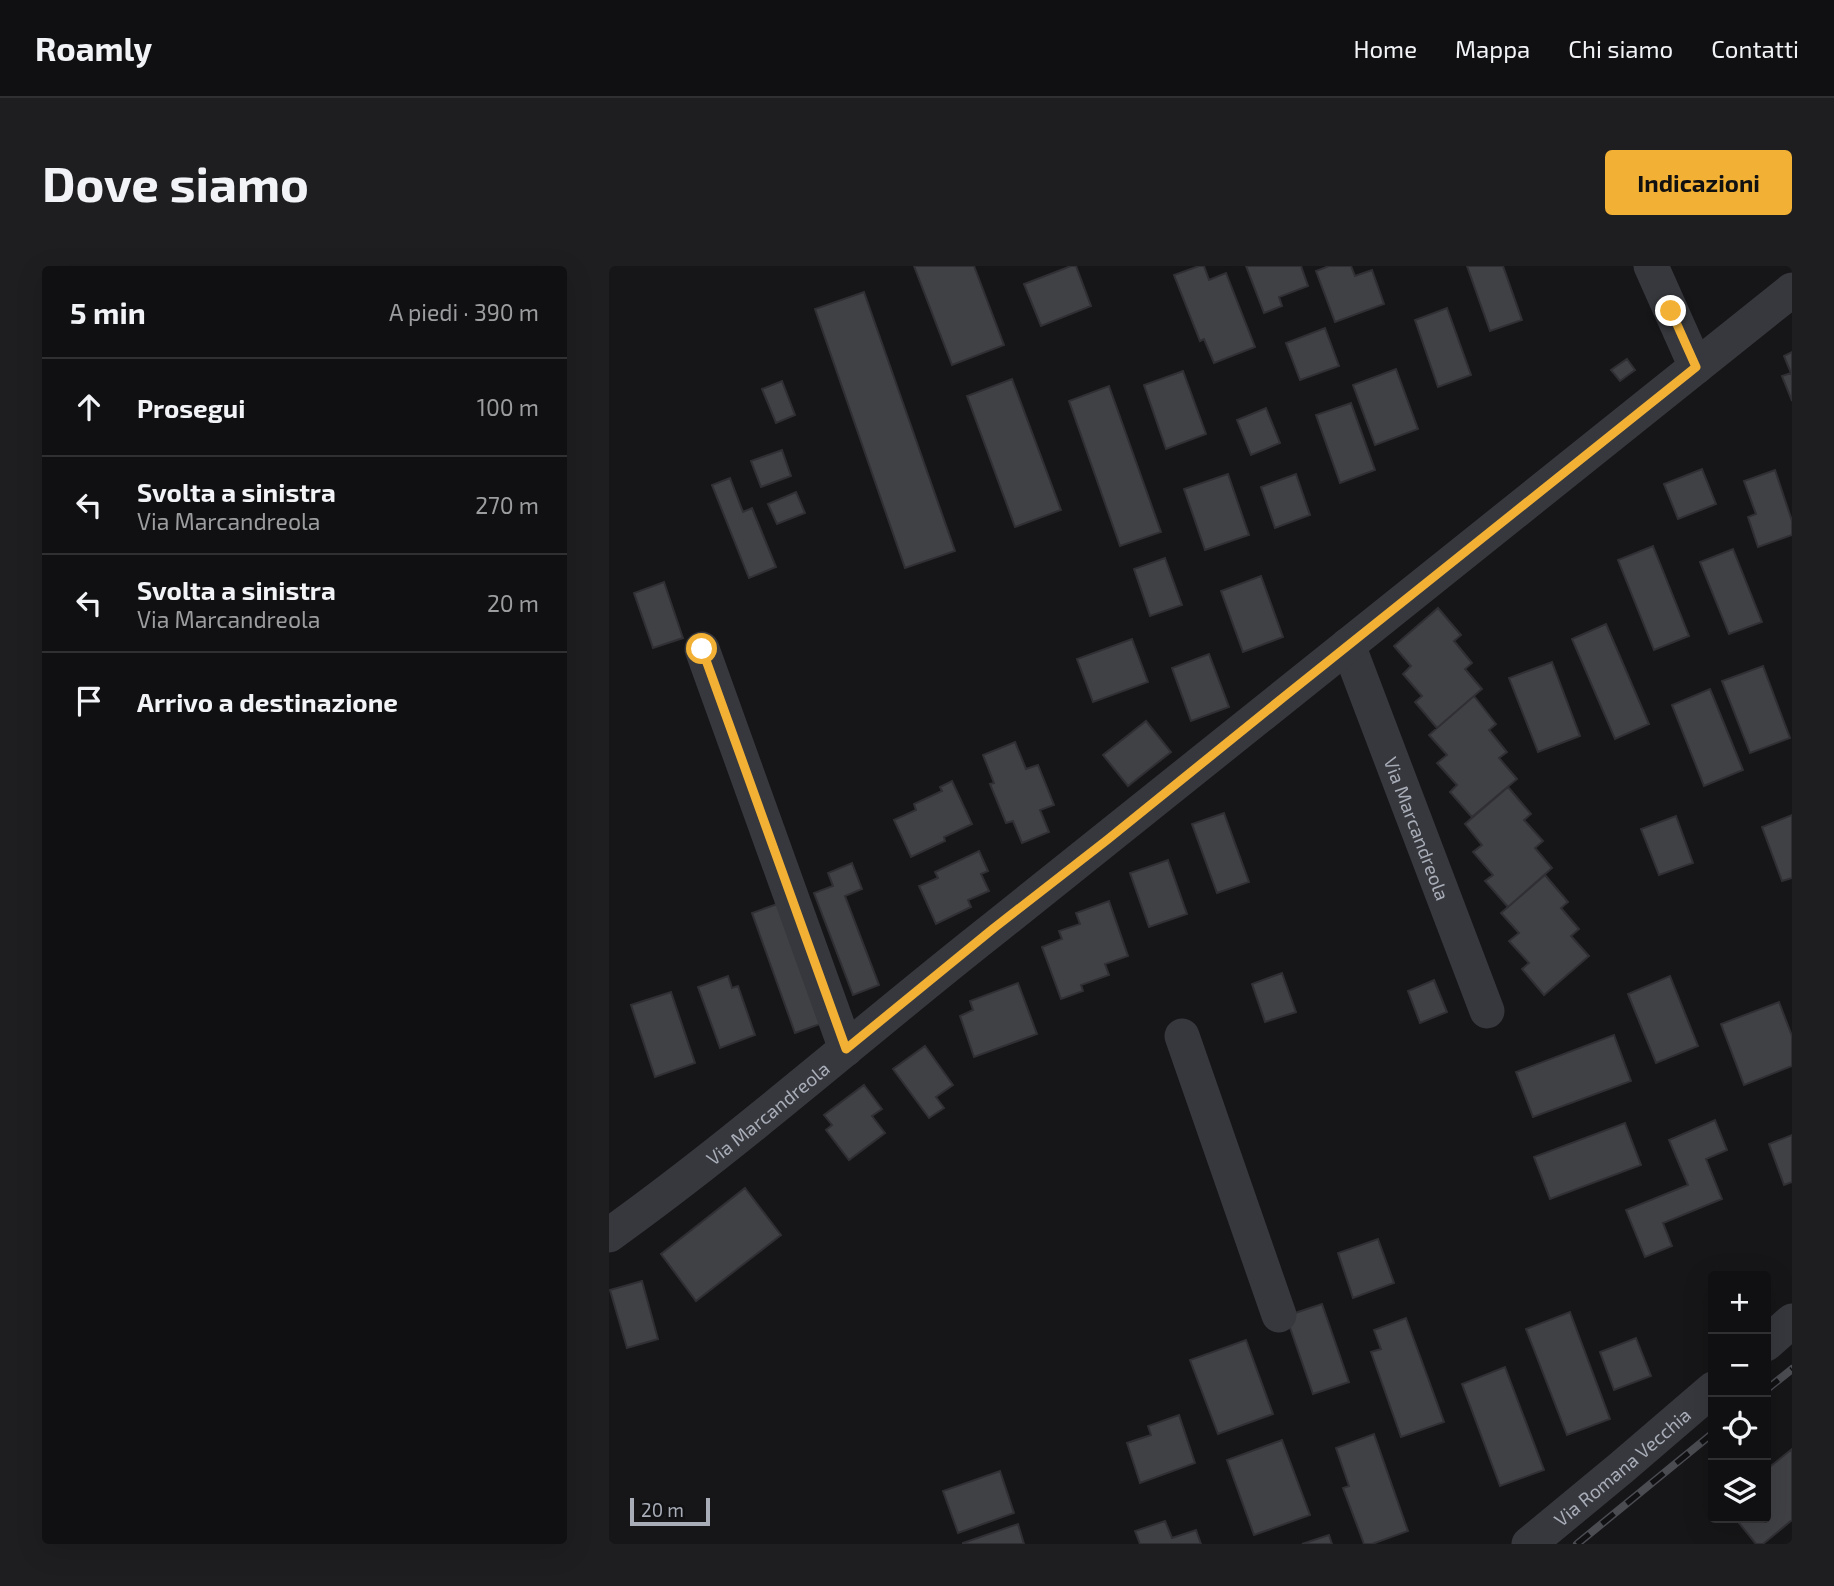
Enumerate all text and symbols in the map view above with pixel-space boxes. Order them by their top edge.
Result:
text: Roamly [35,28,152,68]
text: Home [1353,34,1417,63]
text: Mappa [1455,34,1530,63]
text: Chi siamo [1568,34,1673,63]
text: Contatti [1711,34,1799,63]
button: Indicazioni [1605,150,1792,215]
text: Dove siamo [42,153,309,212]
text: 5 min [70,294,146,330]
route end [1655,295,1686,326]
text: A piedi · 390 m [389,298,539,326]
icon: ahead [70,388,108,426]
text: Prosegui [137,392,245,423]
text: 100 m [477,393,539,421]
text: Svolta a sinistra [137,476,336,507]
icon: left [70,486,108,524]
text: 270 m [475,491,539,519]
text: Via Marcandreola [137,507,320,535]
text: Svolta a sinistra [137,574,336,605]
icon: left [70,584,108,622]
text: 20 m [487,589,539,617]
text: Via Marcandreola [137,605,320,633]
route start [686,633,717,664]
icon: arrive [70,682,108,720]
text: Arrivo a destinazione [137,686,398,717]
street label: Via Marcandreola [1380,753,1455,903]
street label: Via Marcandreola [701,1056,833,1169]
map controls [1708,1271,1771,1523]
button: + [1708,1271,1771,1334]
button: − [1708,1334,1771,1397]
button: locate [1708,1397,1771,1460]
street label: Via Romana Vecchia [1549,1402,1695,1530]
button: layers [1708,1460,1771,1523]
scale bar [630,1495,711,1527]
text: 20 m [641,1498,684,1521]

